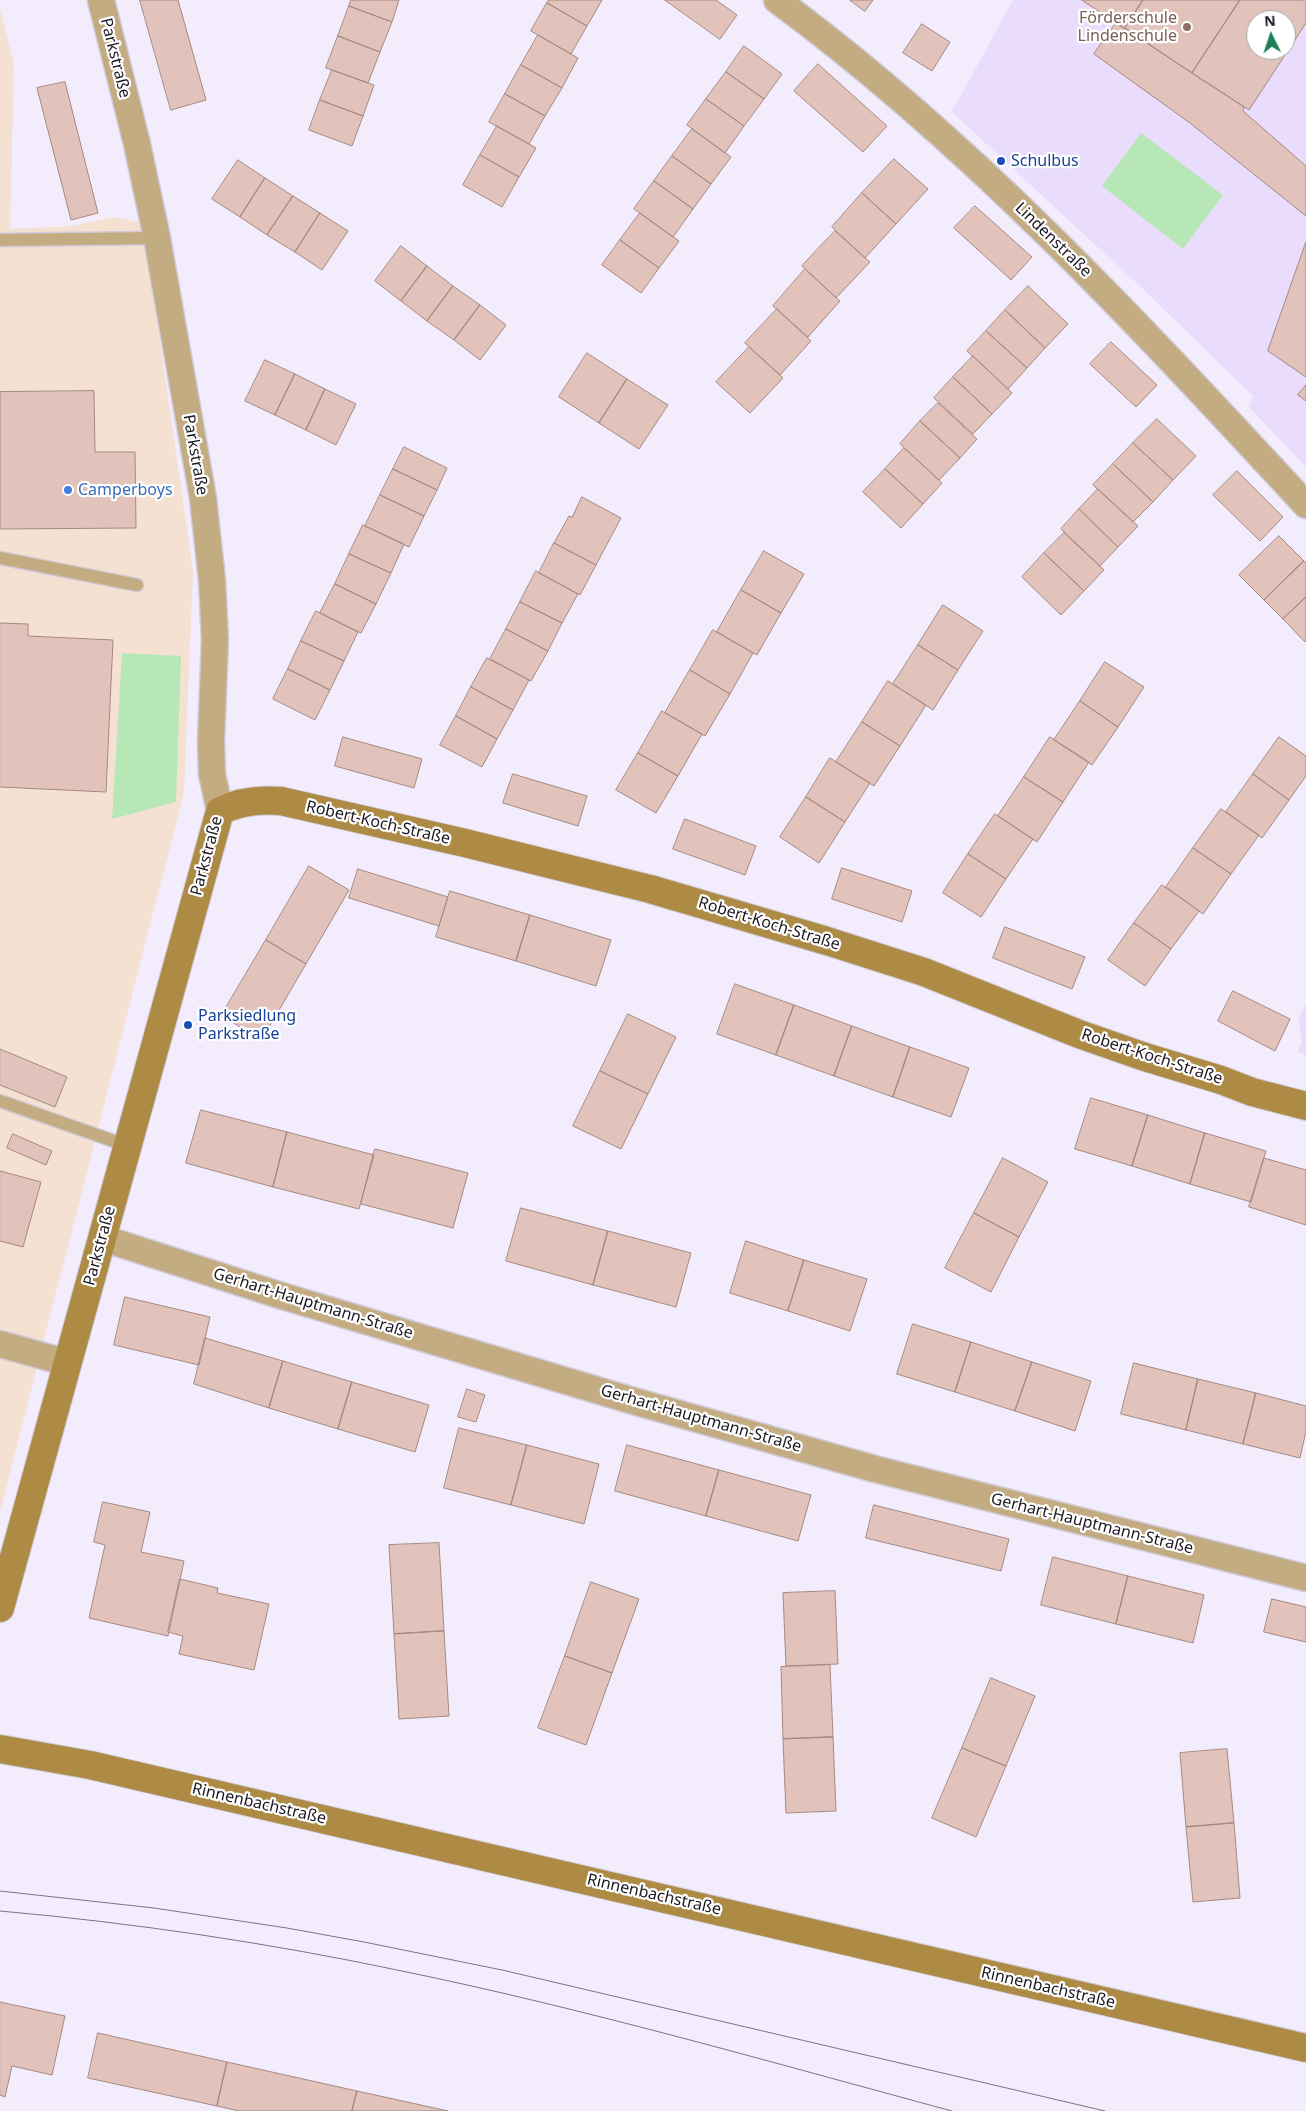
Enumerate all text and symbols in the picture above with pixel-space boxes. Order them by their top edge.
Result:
place label: Förderschule Lindenschule [1078,8,1177,46]
north arrow [1246,10,1296,60]
text: N [1264,11,1276,30]
street label: Parkstraße [96,16,134,100]
marker: Förderschule Lindenschule [1181,21,1193,33]
place label: Schulbus [1011,151,1079,171]
marker: Schulbus [995,155,1007,167]
street label: Lindenstraße [1011,199,1095,281]
street label: Parkstraße [178,413,212,497]
place label: Camperboys [78,480,173,500]
marker: Camperboys [62,484,74,496]
street label: Robert-Koch-Straße [304,797,452,849]
street label: Parkstraße [187,814,227,898]
street label: Robert-Koch-Straße [696,893,842,955]
place label: Parksiedlung Parkstraße [198,1006,296,1044]
marker: Parksiedlung Parkstraße [182,1019,194,1031]
street label: Robert-Koch-Straße [1079,1025,1225,1089]
street label: Parkstraße [80,1204,120,1288]
street label: Gerhart-Hauptmann-Straße [211,1264,415,1344]
street label: Gerhart-Hauptmann-Straße [598,1381,804,1457]
street label: Gerhart-Hauptmann-Straße [989,1490,1195,1558]
street label: Rinnenbachstraße [190,1779,328,1829]
street label: Rinnenbachstraße [585,1870,723,1920]
street label: Rinnenbachstraße [979,1963,1117,2013]

